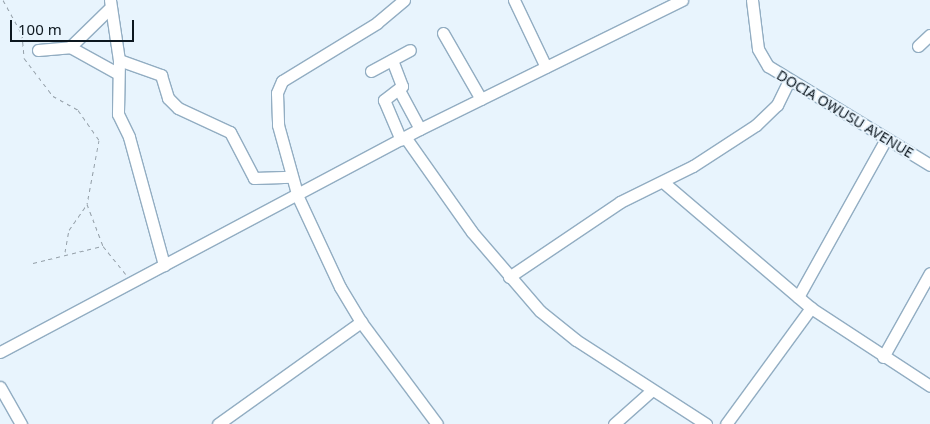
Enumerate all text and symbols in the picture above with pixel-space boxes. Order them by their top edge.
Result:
scale bar [12,10,136,42]
text: 100 m [18,19,62,39]
street label: DOCIA OWUSU AVENUE [774,67,916,161]

